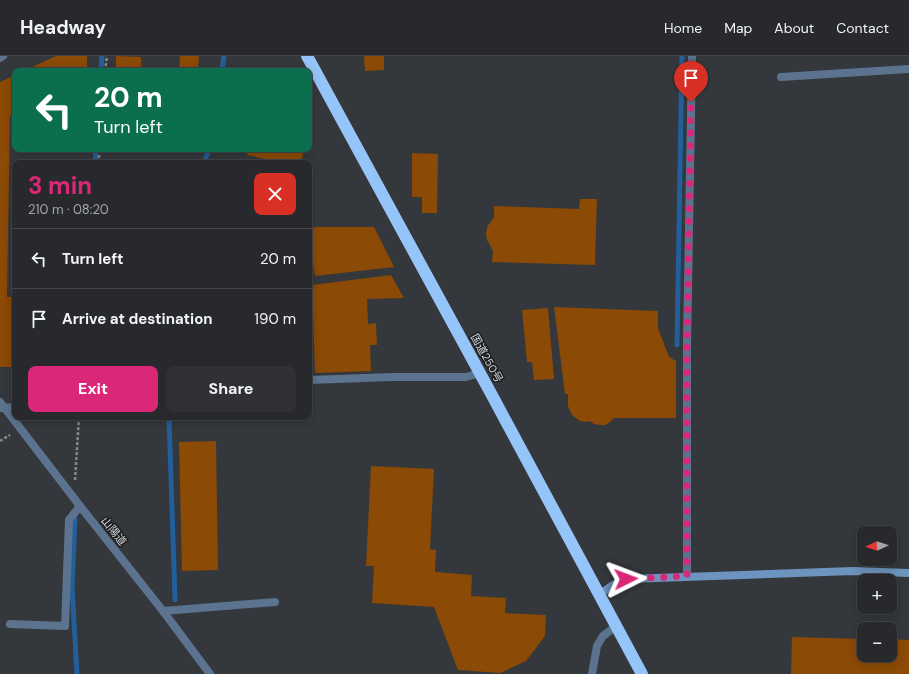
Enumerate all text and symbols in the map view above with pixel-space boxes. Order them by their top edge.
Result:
text: Headway [20,15,106,40]
text: Home [664,19,702,37]
text: Map [724,19,752,37]
text: About [774,19,814,37]
text: Contact [836,19,889,37]
pin [674,61,708,102]
icon: arrive [680,67,702,89]
text: 20 m [94,79,163,116]
icon: left [28,84,80,136]
text: Turn left [94,115,163,139]
text: 3 min [28,170,92,201]
button: close [254,173,296,215]
text: 210 m · 08:20 [28,201,109,218]
icon: left [28,248,50,270]
text: Turn left [62,249,123,269]
text: 20 m [260,249,296,269]
icon: arrive [28,308,50,330]
text: Arrive at destination [62,309,213,329]
text: 190 m [254,309,296,329]
street label: 国道250号 [468,331,506,385]
button: Exit [28,366,158,412]
button: Share [166,366,296,412]
street label: 山陽道 [98,514,130,548]
north arrow [857,526,897,566]
map controls [857,526,897,662]
position arrow [605,558,647,600]
button: + [857,574,897,614]
button: − [857,622,897,662]

